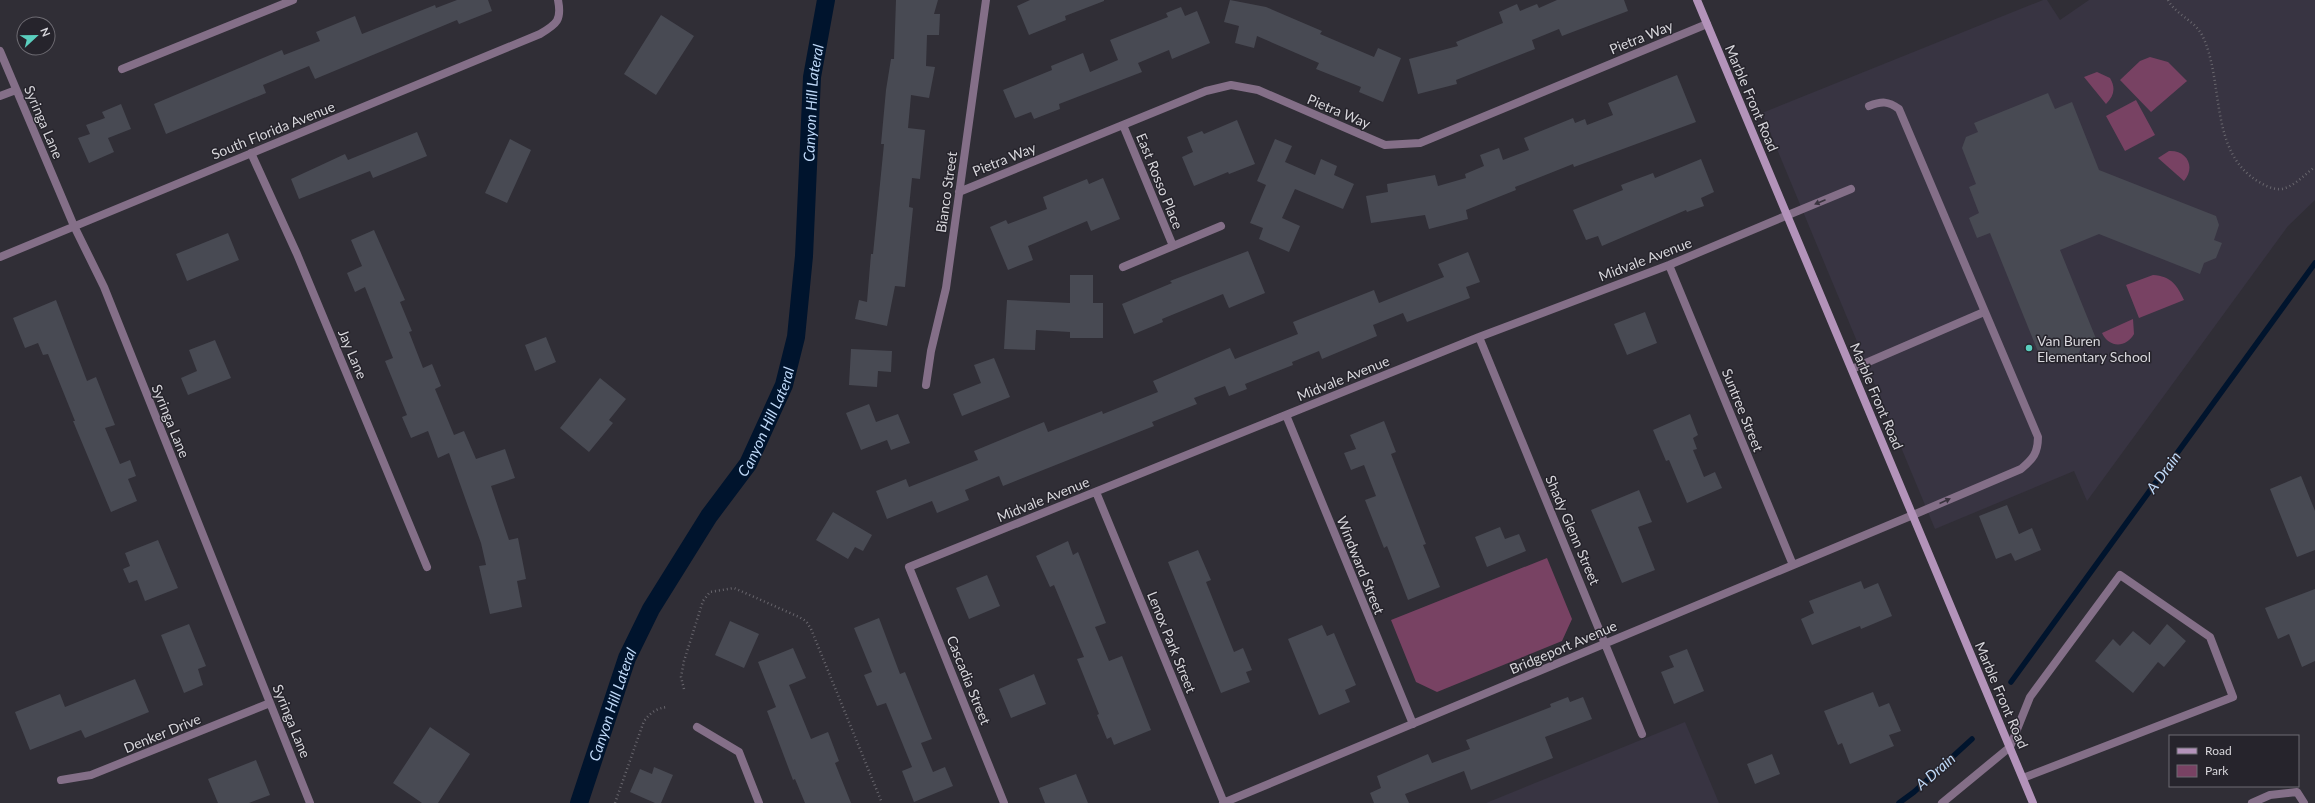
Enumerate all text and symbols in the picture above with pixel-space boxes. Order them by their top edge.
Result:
north arrow [16,16,56,56]
street label: Pietra Way [1607,16,1676,57]
text: N [38,26,53,38]
water label: Canyon Hill Lateral [799,42,827,162]
street label: Marble Front Road [1722,42,1782,154]
street label: Syringa Lane [21,83,67,161]
street label: Pietra Way [1305,90,1374,132]
street label: South Florida Avenue [209,97,337,163]
street label: East Rosso Place [1133,130,1187,232]
street label: Pietra Way [970,138,1039,179]
street label: Bianco Street [932,150,960,234]
one-way arrow [1814,199,1825,205]
street label: Midvale Avenue [1596,233,1694,285]
street label: Jay Lane [335,327,371,381]
place label: Van Buren Elementary School [2037,332,2151,365]
street label: Marble Front Road [1847,340,1907,452]
marker: Van Buren Elementary School [2024,343,2034,353]
street label: Midvale Avenue [1294,352,1392,404]
water label: Canyon Hill Lateral [733,365,797,480]
street label: Suntree Street [1719,366,1767,454]
street label: Syringa Lane [149,382,193,460]
water label: A Drain [2141,448,2184,497]
street label: Midvale Avenue [994,473,1092,525]
street label: Shady Glenn Street [1542,473,1604,587]
one-way arrow [1939,498,1950,504]
street label: Windward Street [1334,513,1388,617]
street label: Lenox Park Street [1144,589,1200,695]
street label: Bridgeport Avenue [1507,617,1619,677]
street label: Cascadia Street [943,633,995,727]
street label: Marble Front Road [1972,639,2032,751]
water label: Canyon Hill Lateral [585,644,640,763]
street label: Syringa Lane [270,682,314,760]
street label: Denker Drive [121,710,203,756]
legend [2169,735,2299,787]
text: Road [2205,743,2232,758]
water label: A Drain [1911,749,1959,794]
text: Park [2205,763,2229,778]

